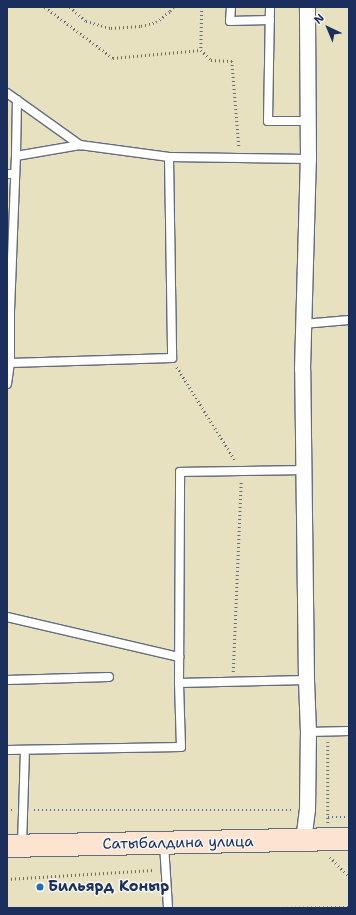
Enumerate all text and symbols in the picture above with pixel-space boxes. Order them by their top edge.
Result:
north arrow [308,8,348,48]
text: N [311,11,328,27]
street label: Сатыбалдина улица [102,833,254,853]
place label: Бильярд Коныр [48,878,169,896]
marker: Бильярд Коныр [35,882,45,892]

